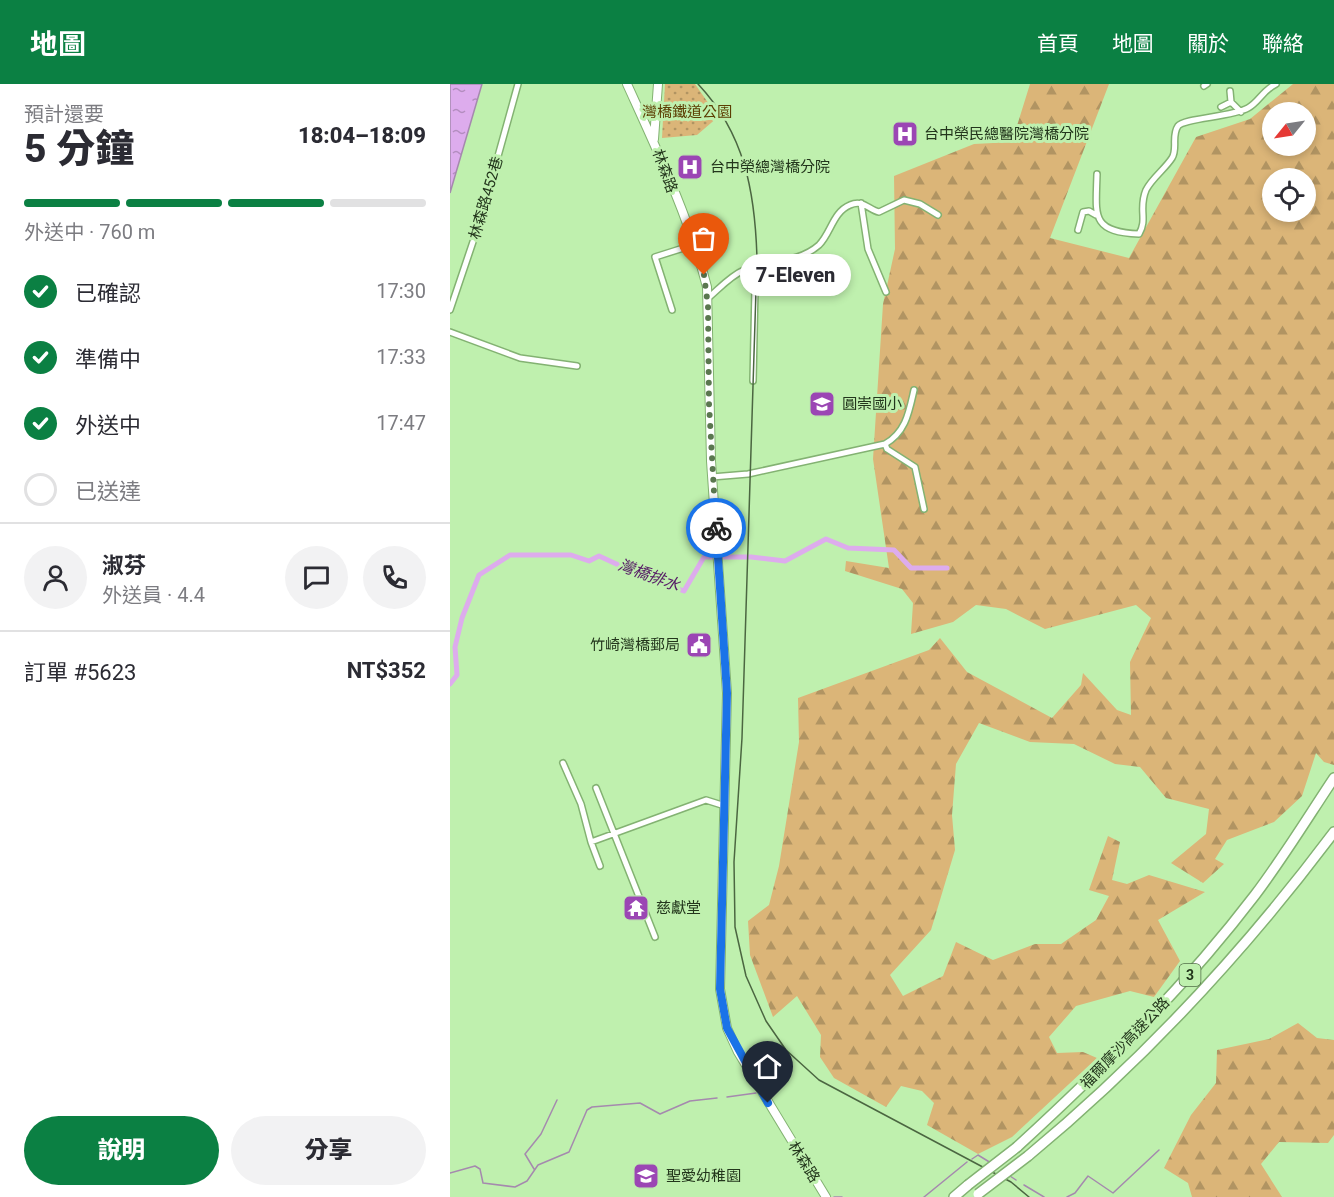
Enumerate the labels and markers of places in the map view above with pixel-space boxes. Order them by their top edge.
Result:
hospital icon: 台中榮民總醫院灣橋分院 [890,119,920,149]
place label: 台中榮民總醫院灣橋分院 [924,125,1089,143]
hospital icon: 台中榮總灣橋分院 [675,152,705,182]
place label: 台中榮總灣橋分院 [710,158,830,176]
pin [678,213,729,275]
callout: 7-Eleven [740,254,851,296]
school or university icon: 圓崇國小 [807,389,837,419]
place label: 圓崇國小 [842,395,902,413]
public building icon: 竹崎灣橋郵局 [684,630,714,660]
place label: 竹崎灣橋郵局 [590,636,680,654]
temple icon: 慈獻堂 [621,893,651,923]
place label: 慈獻堂 [656,899,701,917]
pin [742,1041,793,1103]
school or university icon: 聖愛幼稚園 [631,1161,661,1191]
place label: 聖愛幼稚園 [666,1167,741,1185]

